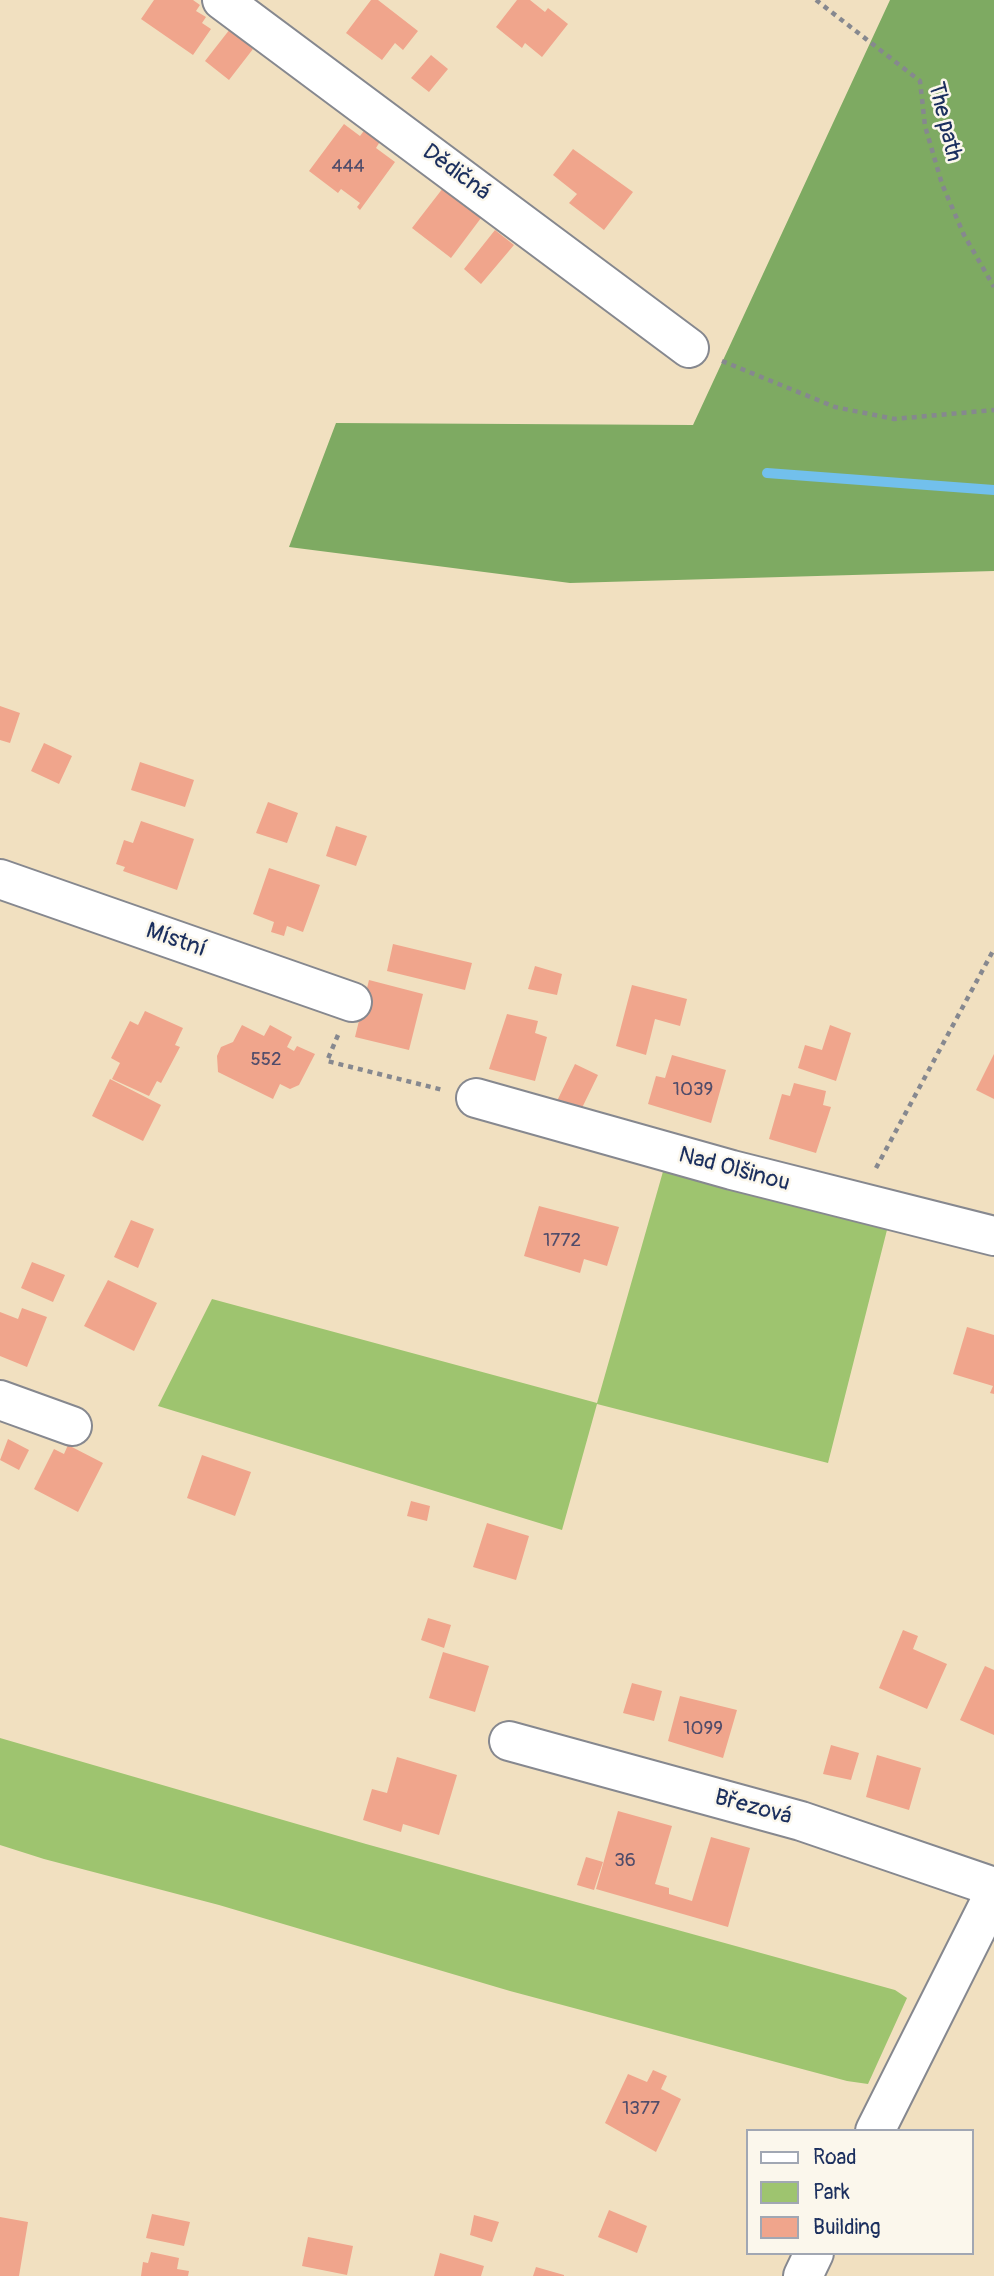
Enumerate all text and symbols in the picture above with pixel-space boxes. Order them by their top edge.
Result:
street label: The path [921,79,967,165]
street label: Dědičná [416,139,496,207]
house number: 444 [331,156,365,178]
street label: Místní [142,918,210,964]
house number: 552 [250,1049,282,1071]
house number: 1039 [673,1079,713,1101]
street label: Nad Olšinou [675,1142,793,1198]
house number: 1772 [543,1230,581,1252]
house number: 1099 [683,1718,723,1740]
street label: Březová [711,1784,795,1832]
house number: 36 [614,1850,636,1872]
house number: 1377 [622,2098,660,2120]
legend [746,2129,973,2255]
text: Road [813,2144,857,2171]
text: Park [813,2179,850,2206]
text: Building [813,2214,880,2241]

